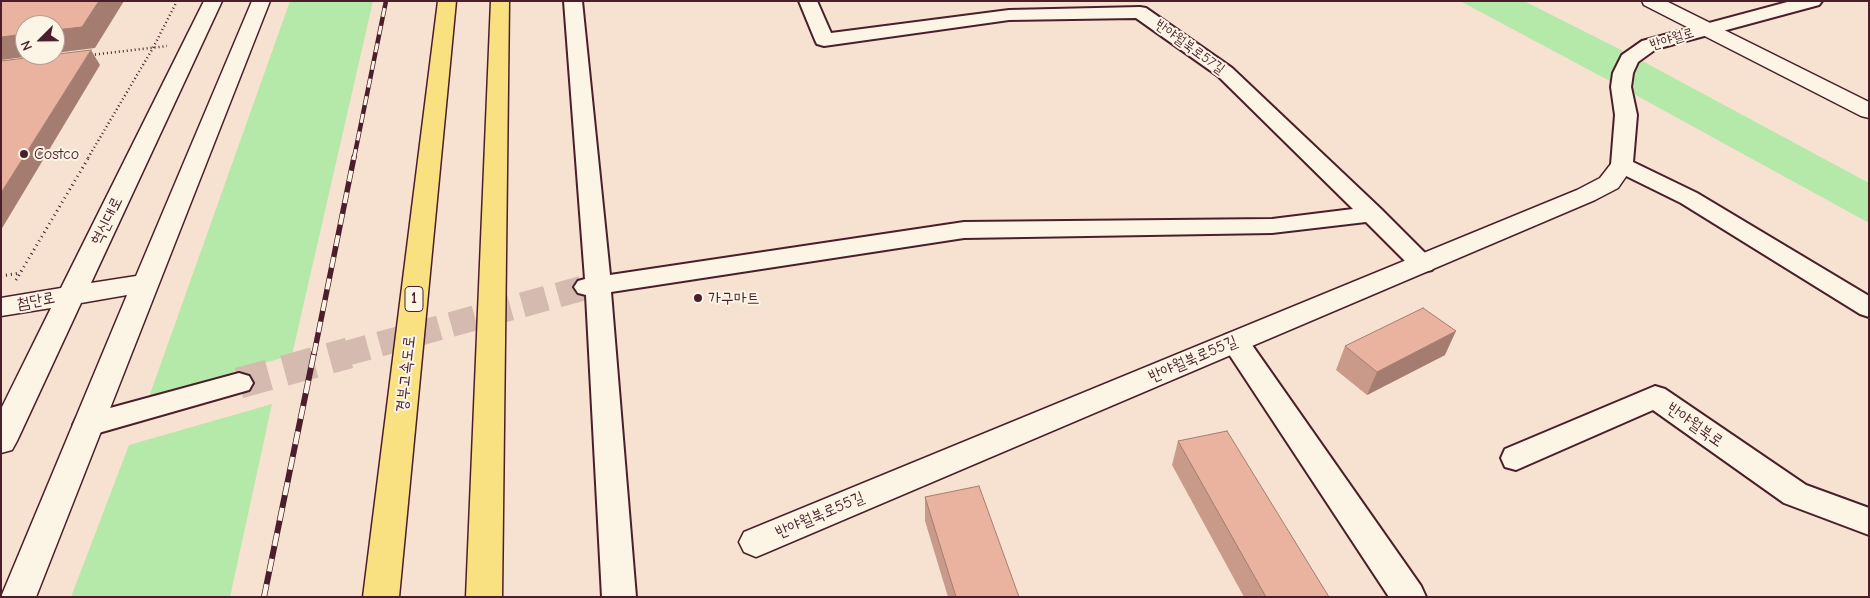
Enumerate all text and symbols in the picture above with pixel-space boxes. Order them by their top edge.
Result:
north arrow [15,15,65,65]
street label: 반야월북로57길 [1152,16,1228,78]
street label: 반야월로 [1648,24,1696,54]
text: N [17,38,36,53]
place label: Costco [34,144,79,164]
marker: Costco [18,148,30,160]
street label: 혁신대로 [87,194,127,248]
road number: 1 [405,286,423,312]
street label: 첨단로 [15,288,57,314]
place label: 가구마트 [708,288,760,308]
marker: 가구마트 [692,292,704,304]
street label: 반야월북로55길 [1146,332,1240,386]
street label: 경부고속도로 [392,335,420,413]
street label: 반야월북로 [1663,399,1727,451]
street label: 반야월북로55길 [773,488,867,542]

